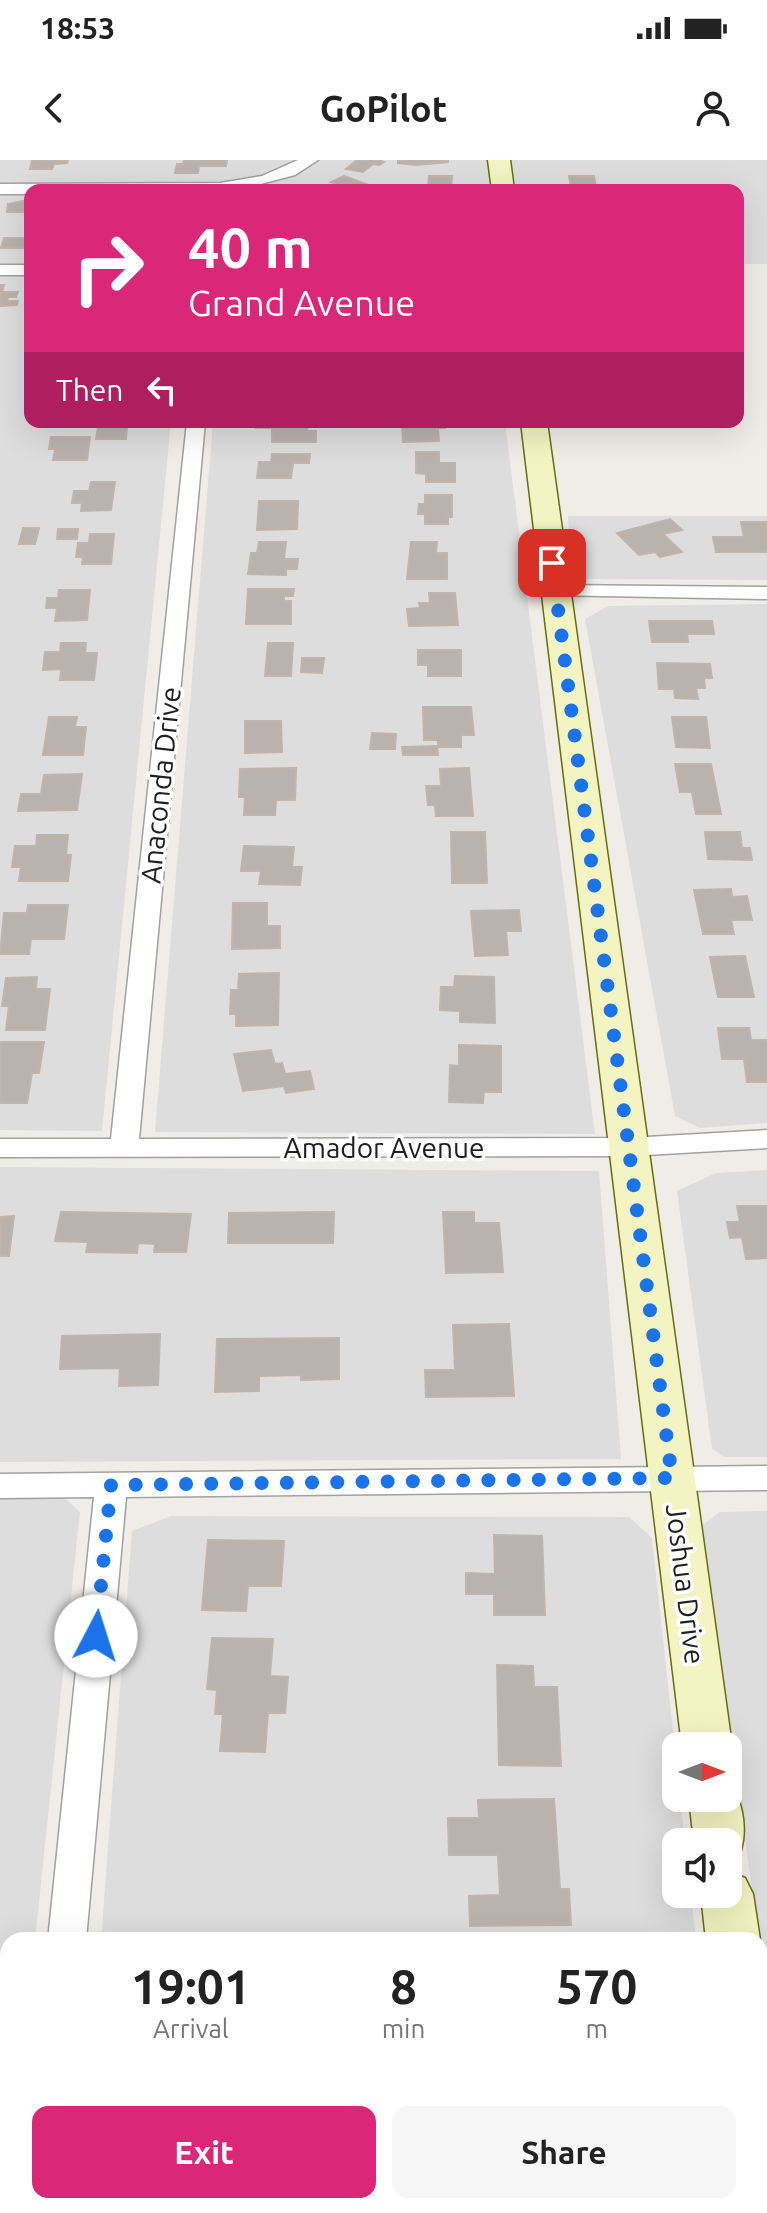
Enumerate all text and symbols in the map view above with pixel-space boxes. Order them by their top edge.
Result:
text: 18:53 [40,11,115,45]
icon: back [32,86,76,130]
icon: person [691,86,735,130]
text: GoPilot [320,88,447,129]
icon: right [56,216,160,320]
text: 40 m [188,216,313,279]
text: Grand Avenue [188,282,415,323]
icon: left [140,368,184,412]
text: Then [56,373,124,407]
pin [518,529,586,597]
icon: arrive [530,541,574,585]
street label: Anaconda Drive [134,685,186,885]
street label: Amador Avenue [284,1132,484,1163]
street label: Joshua Drive [661,1502,711,1666]
position arrow [54,1594,138,1678]
north arrow [662,1732,742,1812]
map controls [662,1732,742,1908]
button: sound [662,1828,742,1908]
text: 19:01 [131,1959,251,2013]
text: 8 [390,1959,417,2013]
text: 570 [556,1959,637,2013]
text: Arrival [153,2014,229,2043]
text: min [382,2014,425,2043]
text: m [585,2014,608,2043]
button: Exit [32,2106,376,2198]
button: Share [392,2106,736,2198]

